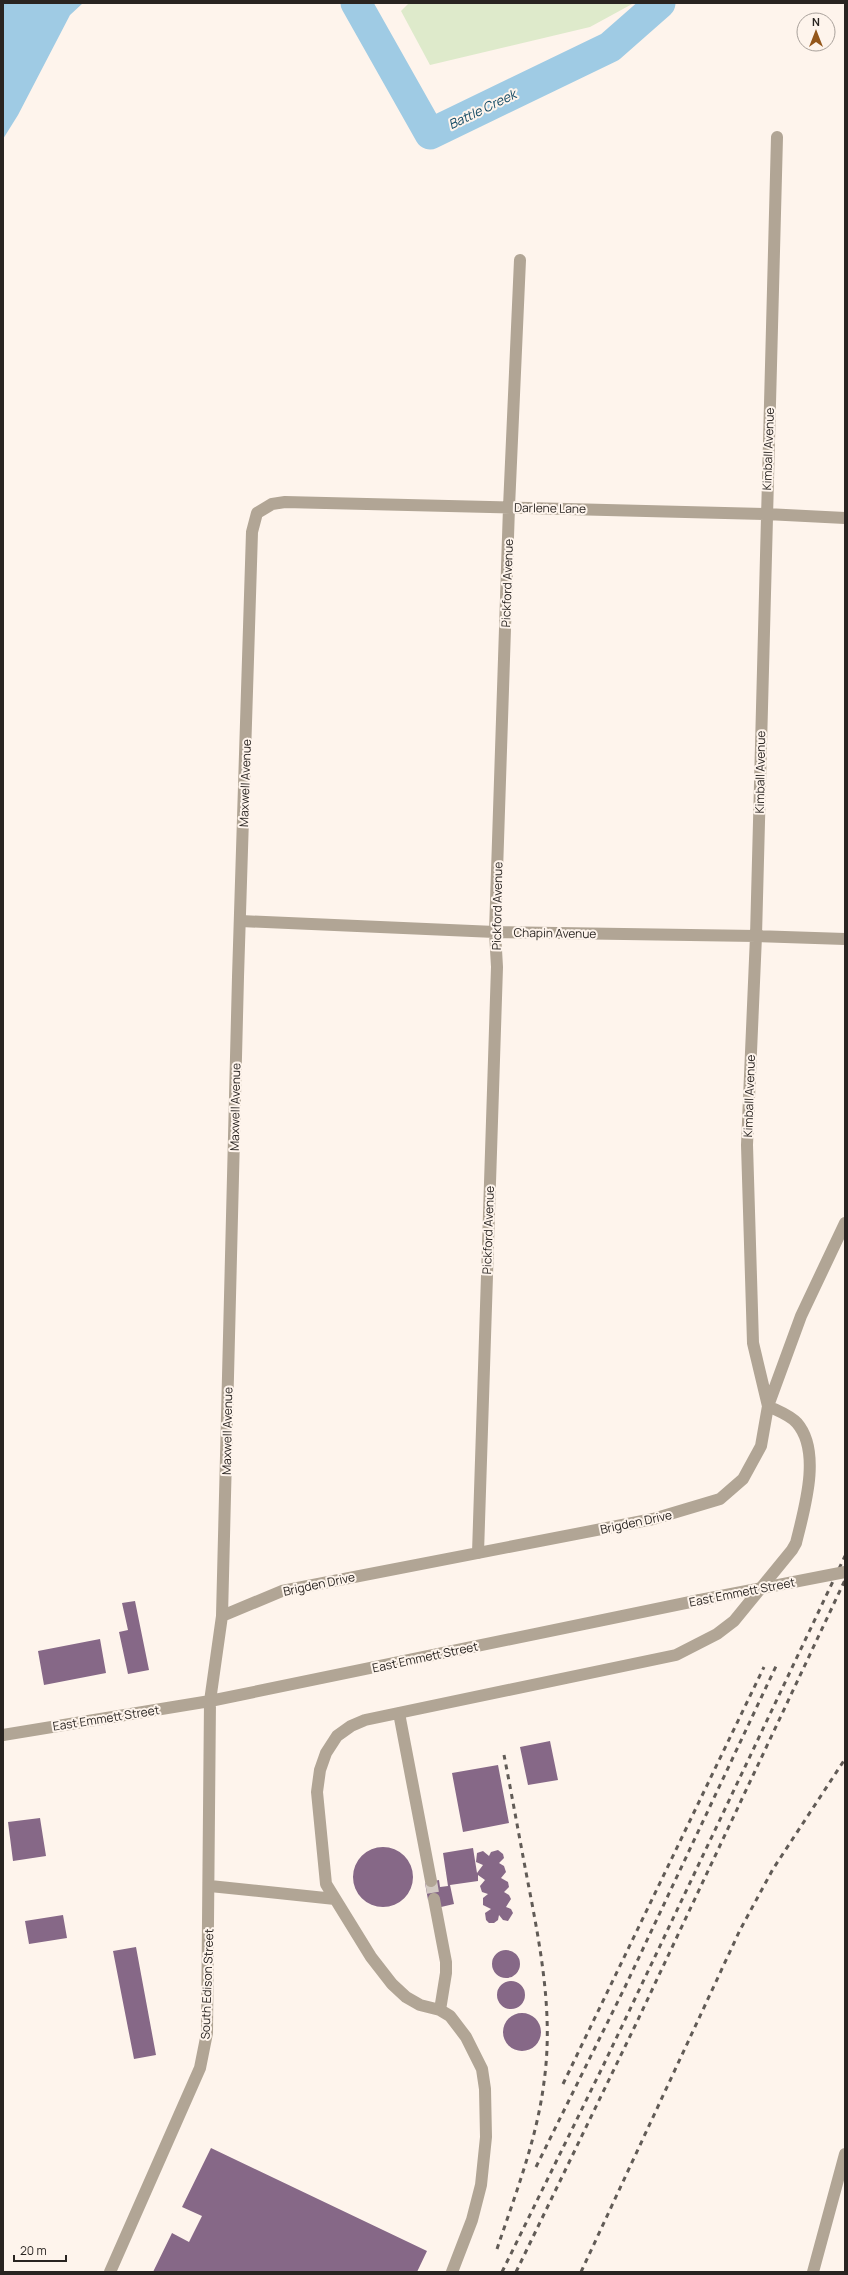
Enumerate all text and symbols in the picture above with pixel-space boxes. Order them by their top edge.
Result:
north arrow [796,12,836,52]
text: N [812,14,820,29]
water label: Battle Creek [445,84,521,133]
street label: Kimball Avenue [758,407,778,491]
street label: Darlene Lane [514,499,586,517]
street label: Pickford Avenue [497,538,517,628]
street label: Kimball Avenue [751,730,769,814]
street label: Maxwell Avenue [235,739,255,827]
street label: Pickford Avenue [488,862,506,950]
street label: Chapin Avenue [513,924,597,942]
street label: Kimball Avenue [739,1054,759,1138]
street label: Maxwell Avenue [226,1063,244,1151]
street label: Pickford Avenue [478,1185,498,1275]
street label: Maxwell Avenue [218,1387,236,1475]
street label: Brigden Drive [598,1506,674,1538]
street label: Brigden Drive [281,1568,357,1600]
street label: East Emmett Street [688,1573,797,1611]
street label: East Emmett Street [371,1637,480,1677]
street label: East Emmett Street [51,1701,161,1735]
street label: South Edison Street [197,1928,217,2040]
scale bar [14,2237,66,2263]
text: 20 m [20,2242,47,2259]

